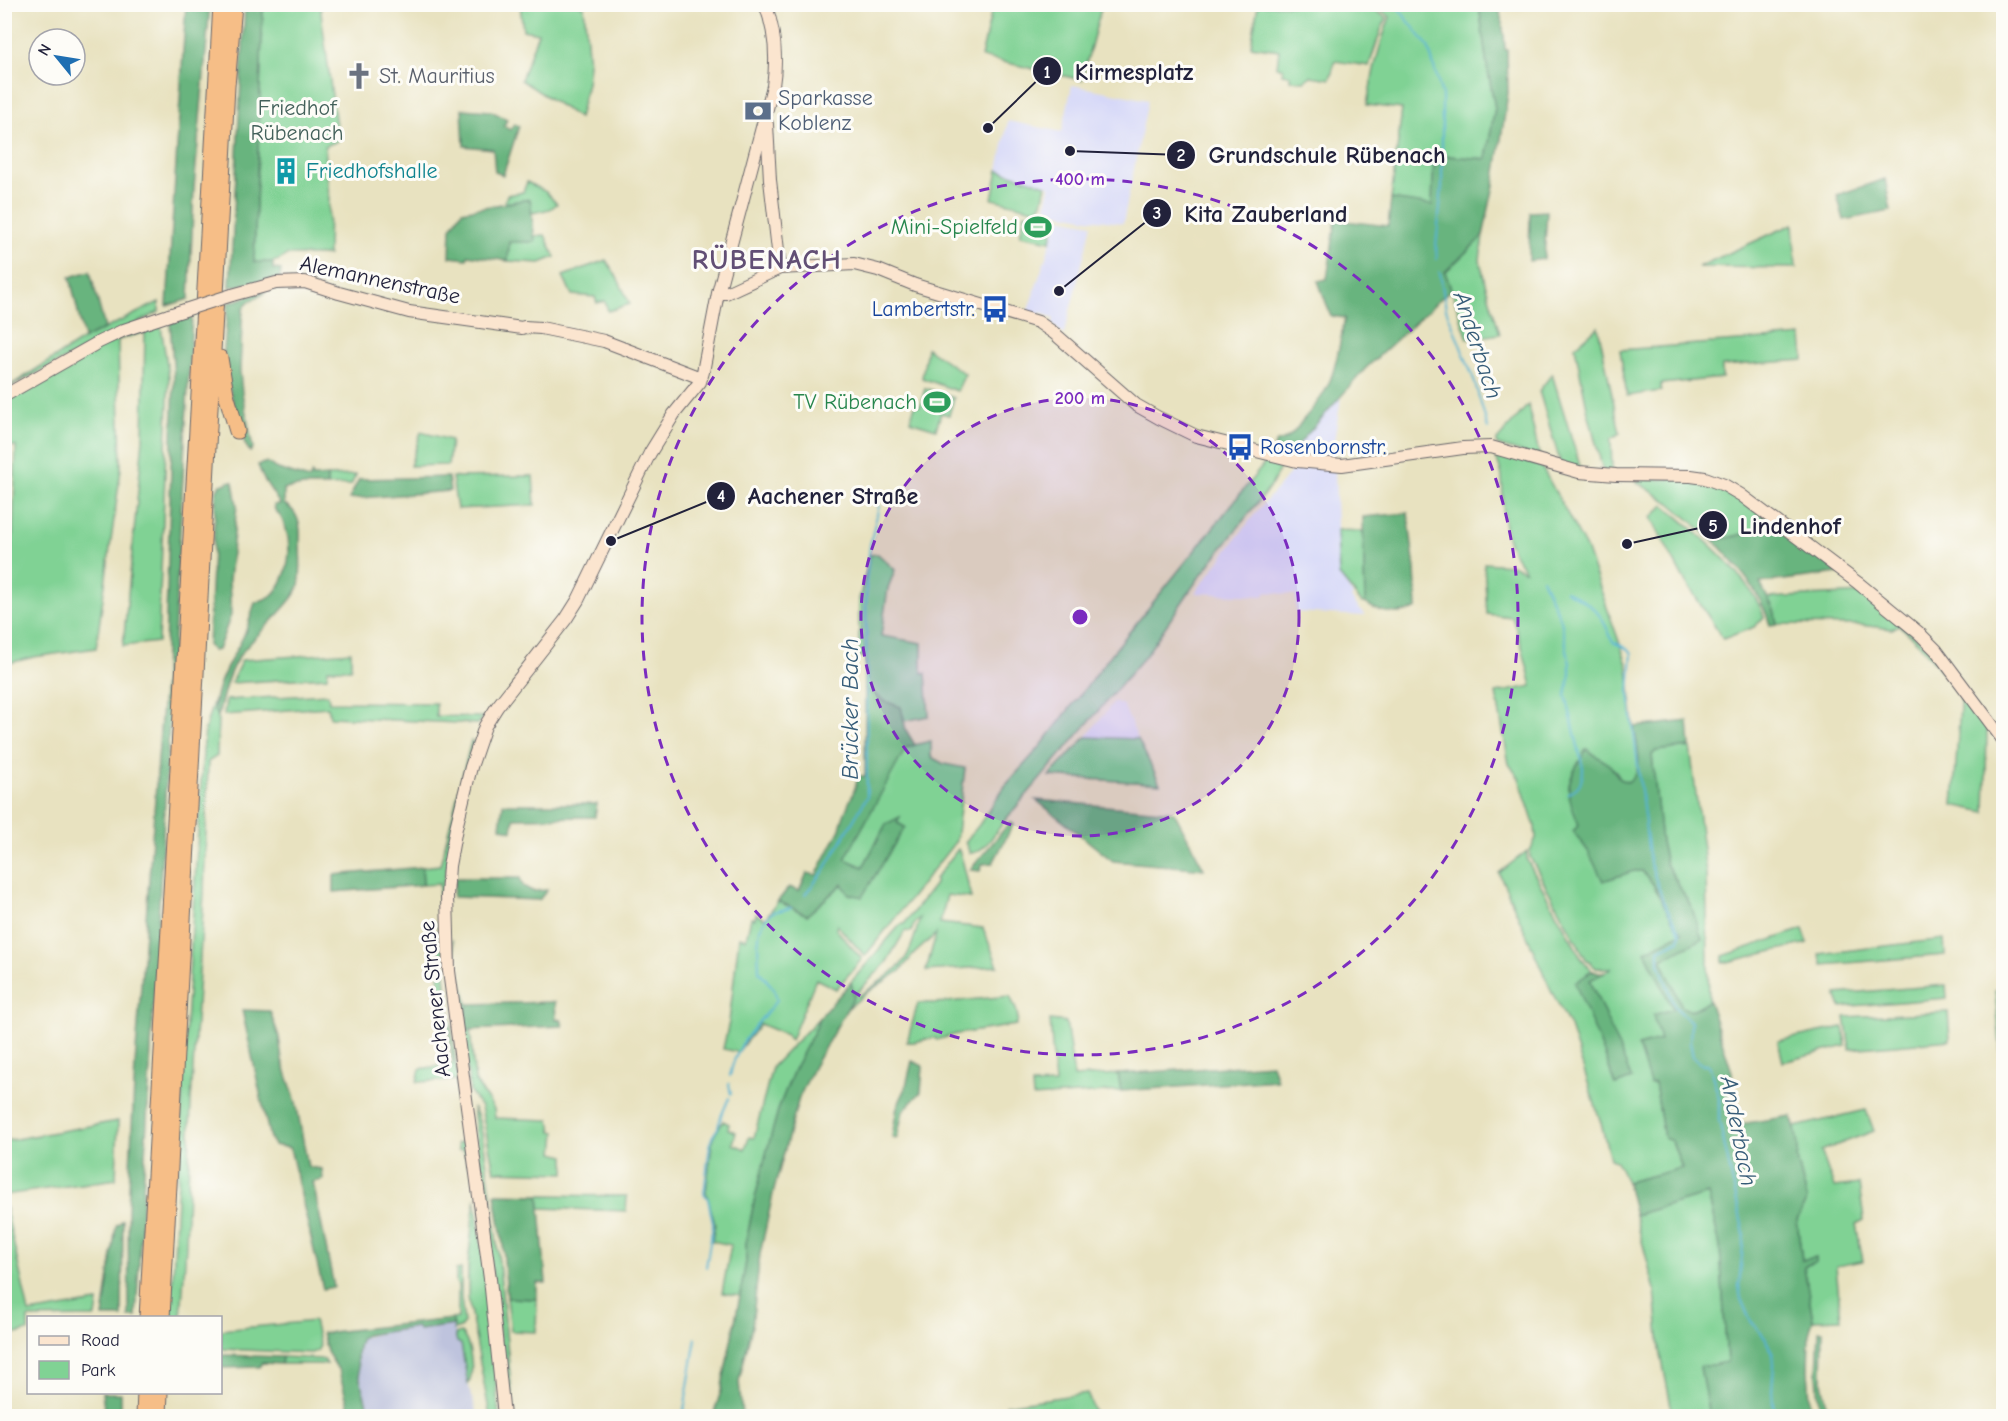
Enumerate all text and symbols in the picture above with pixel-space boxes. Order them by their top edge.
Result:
north arrow [27,27,87,87]
text: N [34,41,55,59]
callout: Kirmesplatz [1032,50,1205,92]
text: Kirmesplatz [1075,58,1194,86]
church icon: St. Mauritius [344,61,374,91]
text: 1 [1043,62,1051,83]
place label: St. Mauritius [379,63,495,89]
place label: Sparkasse Koblenz [778,85,873,136]
park label: Friedhof Rübenach [250,95,344,146]
bank icon: Sparkasse Koblenz [743,96,773,126]
callout: Grundschule Rübenach [1166,134,1457,176]
text: Grundschule Rübenach [1208,141,1446,169]
text: 2 [1177,145,1186,166]
building icon: Friedhofshalle [271,156,301,186]
place label: Friedhofshalle [306,158,438,184]
text: 400 m [1055,169,1105,190]
callout: Kita Zauberland [1142,192,1360,234]
text: Kita Zauberland [1184,200,1348,228]
text: 3 [1153,203,1161,224]
sports icon: Mini-Spielfeld [1023,212,1053,242]
place label: Mini-Spielfeld [891,214,1018,240]
district label: RÜBENACH [692,244,842,276]
street label: Alemannenstraße [297,250,463,310]
water label: Anderbach [1447,287,1509,402]
bus stop icon: Lambertstr. [980,294,1010,324]
place label: Lambertstr. [872,296,975,322]
sports icon: TV Rübenach [922,387,952,417]
text: 200 m [1055,388,1105,409]
place label: TV Rübenach [793,389,917,415]
bus stop icon: Rosenbornstr. [1225,432,1255,462]
place label: Rosenbornstr. [1260,434,1386,460]
callout: Aachener Straße [706,475,931,517]
text: Aachener Straße [748,482,918,510]
text: 4 [717,486,725,507]
callout: Lindenhof [1698,504,1853,546]
text: Lindenhof [1739,512,1842,540]
text: 5 [1708,516,1718,537]
centre of rings [1070,607,1090,627]
water label: Brücker Bach [836,638,864,780]
street label: Aachener Straße [414,919,456,1079]
water label: Anderbach [1714,1073,1763,1188]
legend [27,1316,222,1394]
text: Road [81,1330,120,1351]
text: Park [81,1360,116,1381]

